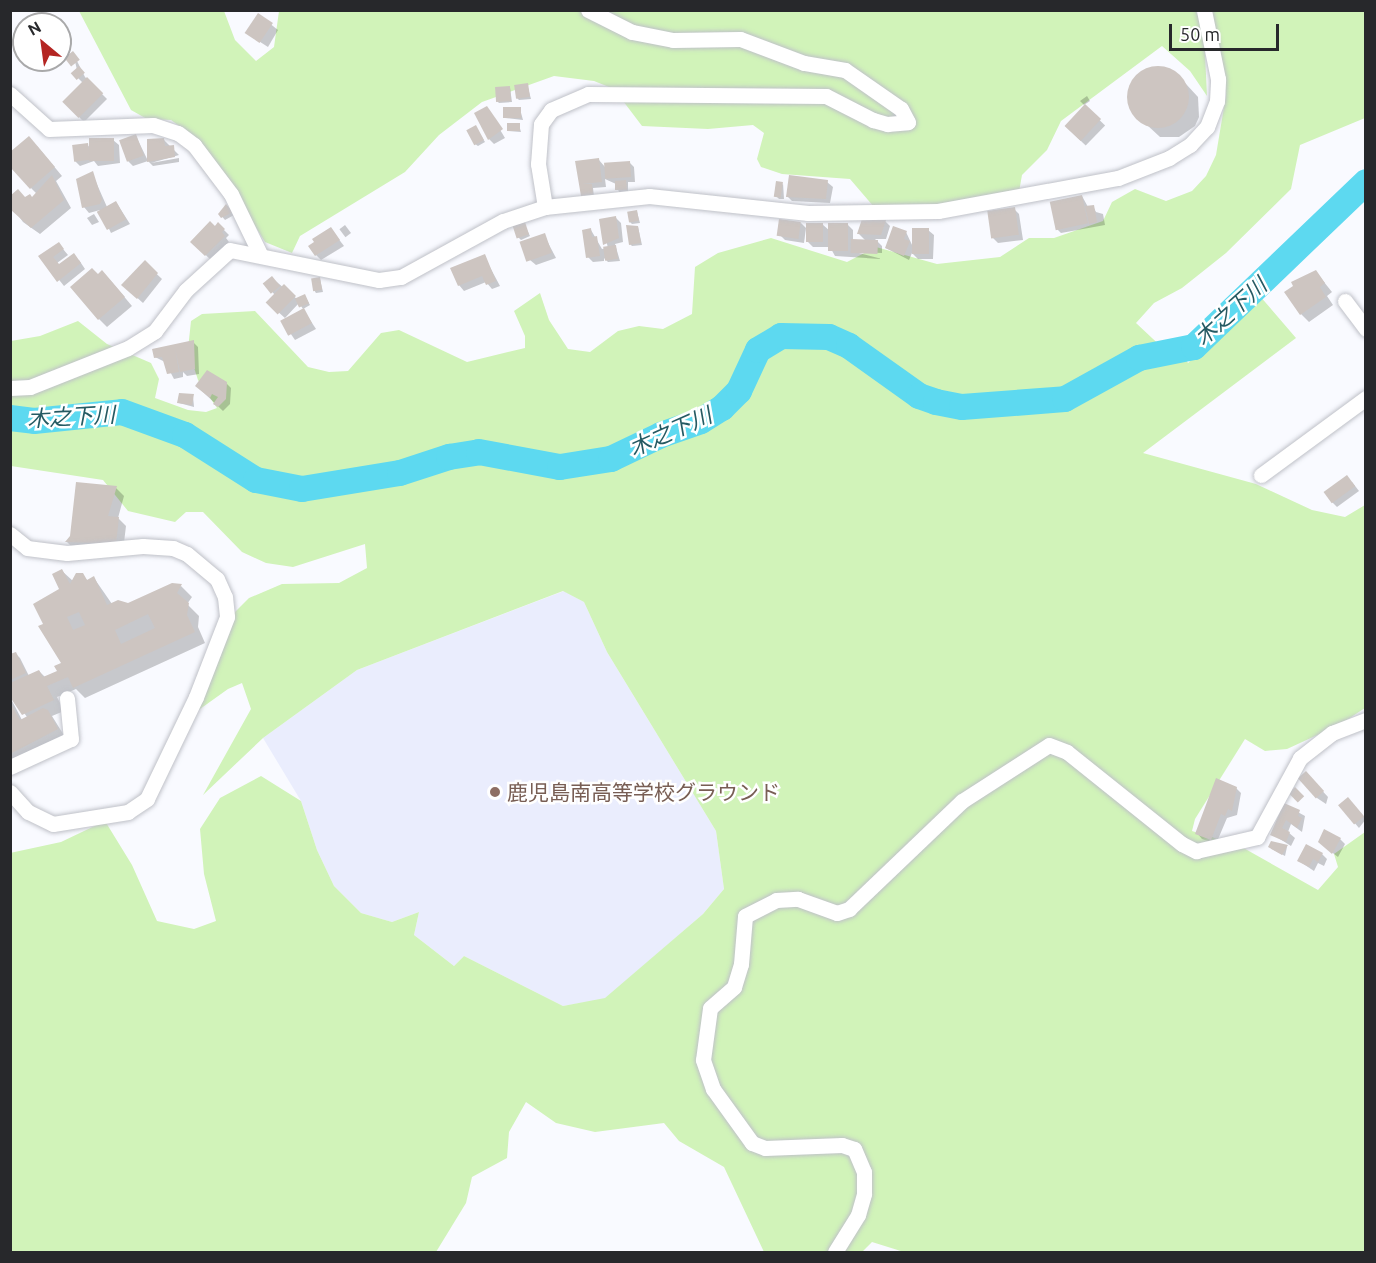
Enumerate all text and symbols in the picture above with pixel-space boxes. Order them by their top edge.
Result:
north arrow [12,12,72,72]
scale bar [1172,12,1282,50]
text: N [25,17,44,39]
text: 50 m [1180,24,1220,44]
water label: 木之下川 [1188,272,1272,350]
water label: 木之下川 [26,401,116,431]
water label: 木之下川 [624,401,716,461]
place label: 鹿児島南高等学校グラウンド [507,779,780,805]
marker: 鹿児島南高等学校グラウンド [488,785,502,799]

